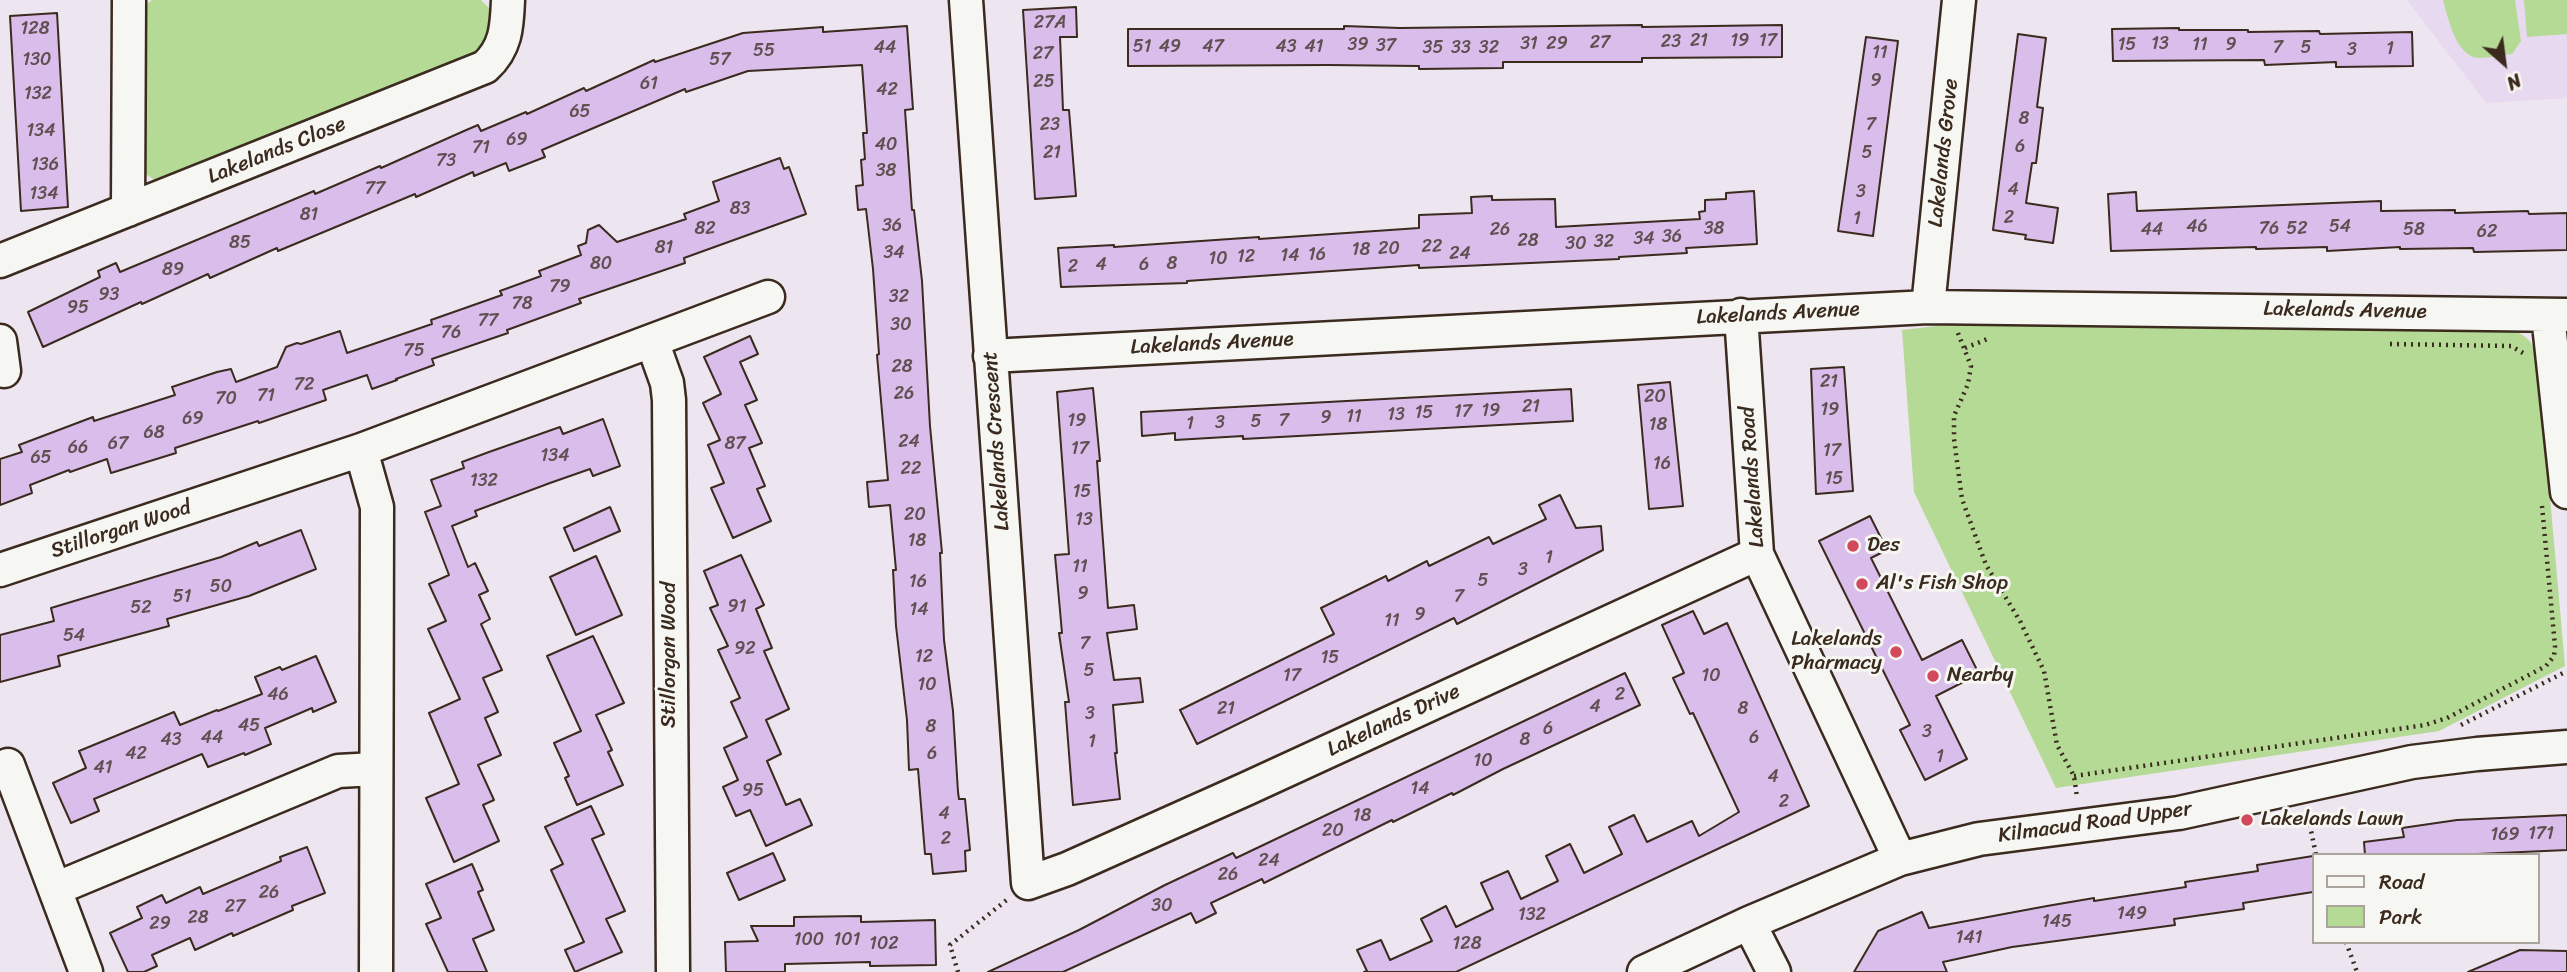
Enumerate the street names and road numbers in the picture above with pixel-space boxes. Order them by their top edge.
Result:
street label: Lakelands Grove [1924,77,1964,229]
street label: Lakelands Close [204,112,350,190]
street label: Lakelands Avenue [1696,297,1860,331]
street label: Lakelands Avenue [2263,297,2427,325]
street label: Lakelands Avenue [1130,327,1294,361]
street label: Lakelands Crescent [978,350,1016,532]
street label: Lakelands Road [1736,406,1770,548]
street label: Stillorgan Wood [48,495,194,565]
street label: Stillorgan Wood [657,582,683,728]
street label: Lakelands Drive [1323,679,1465,763]
street label: Kilmacud Road Upper [1996,797,2194,849]

